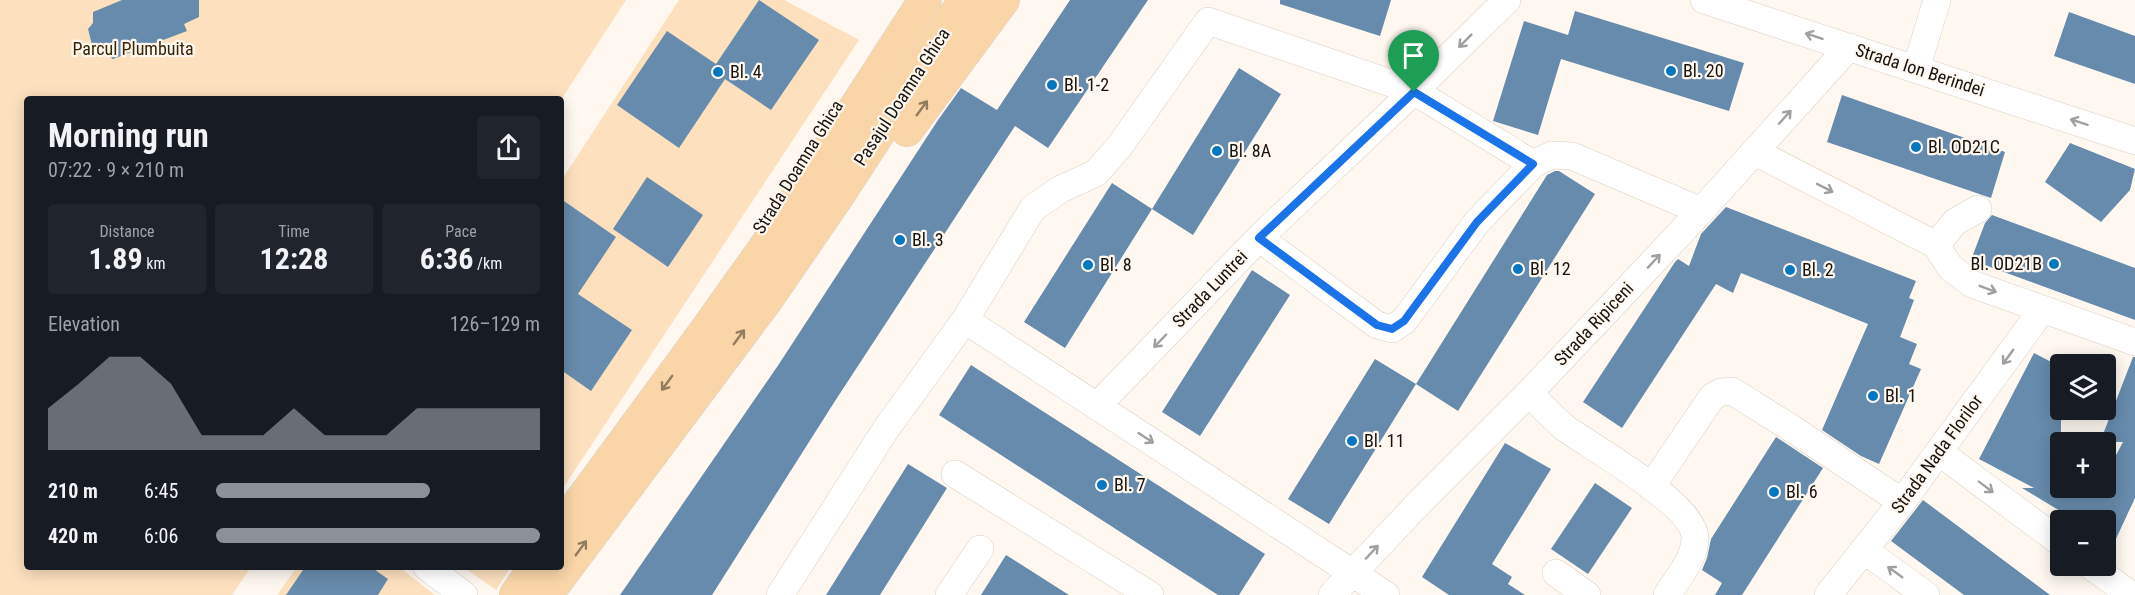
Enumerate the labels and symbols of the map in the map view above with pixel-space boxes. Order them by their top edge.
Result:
street label: Pasajul Doamna Ghica [849,24,954,169]
one-way arrow [1805,29,1824,40]
pin [1388,30,1439,92]
one-way arrow [1458,34,1473,48]
park label: Parcul Plumbuita [72,38,194,59]
street label: Strada Ion Berindei [1853,39,1987,100]
place label: Bl. 20 [1683,60,1724,81]
place label: Bl. 4 [730,61,762,82]
marker: Bl. 20 [1664,64,1678,78]
marker: Bl. 4 [711,65,725,79]
place label: Bl. 1-2 [1064,74,1109,95]
marker: Bl. 1-2 [1045,78,1059,92]
street label: Strada Doamna Ghica [748,96,847,237]
one-way arrow [916,100,928,116]
one-way arrow [1778,110,1792,125]
one-way arrow [2070,116,2089,127]
place label: Bl. OD21C [1928,136,2000,157]
place label: Bl. 8A [1229,140,1272,161]
marker: Bl. OD21C [1909,140,1923,154]
marker: Bl. 8A [1210,144,1224,158]
one-way arrow [1816,183,1834,194]
place label: Bl. 3 [912,229,944,250]
marker: Bl. 3 [893,233,907,247]
street label: Strada Luntrei [1168,246,1252,332]
place label: Bl. OD21B [1970,253,2042,274]
place label: Bl. 8 [1100,254,1132,275]
one-way arrow [1646,254,1660,269]
marker: Bl. OD21B [2047,257,2061,271]
marker: Bl. 8 [1081,258,1095,272]
place label: Bl. 12 [1530,258,1571,279]
place label: Bl. 2 [1802,259,1834,280]
marker: Bl. 12 [1511,262,1525,276]
marker: Bl. 2 [1783,263,1797,277]
street label: Strada Ripiceni [1550,278,1638,370]
one-way arrow [1978,285,1997,296]
one-way arrow [733,329,745,345]
one-way arrow [1153,333,1167,348]
one-way arrow [2001,349,2014,365]
one-way arrow [661,375,674,391]
place label: Bl. 1 [1885,385,1917,406]
marker: Bl. 1 [1866,389,1880,403]
street label: Strada Nada Florilor [1886,390,1987,517]
place label: Bl. 11 [1364,430,1405,451]
one-way arrow [1137,433,1154,445]
marker: Bl. 11 [1345,434,1359,448]
place label: Bl. 7 [1114,474,1146,495]
marker: Bl. 7 [1095,478,1109,492]
place label: Bl. 6 [1786,481,1818,502]
one-way arrow [1977,481,1993,493]
marker: Bl. 6 [1767,485,1781,499]
one-way arrow [575,540,587,556]
one-way arrow [1365,545,1380,560]
one-way arrow [1887,566,1903,579]

